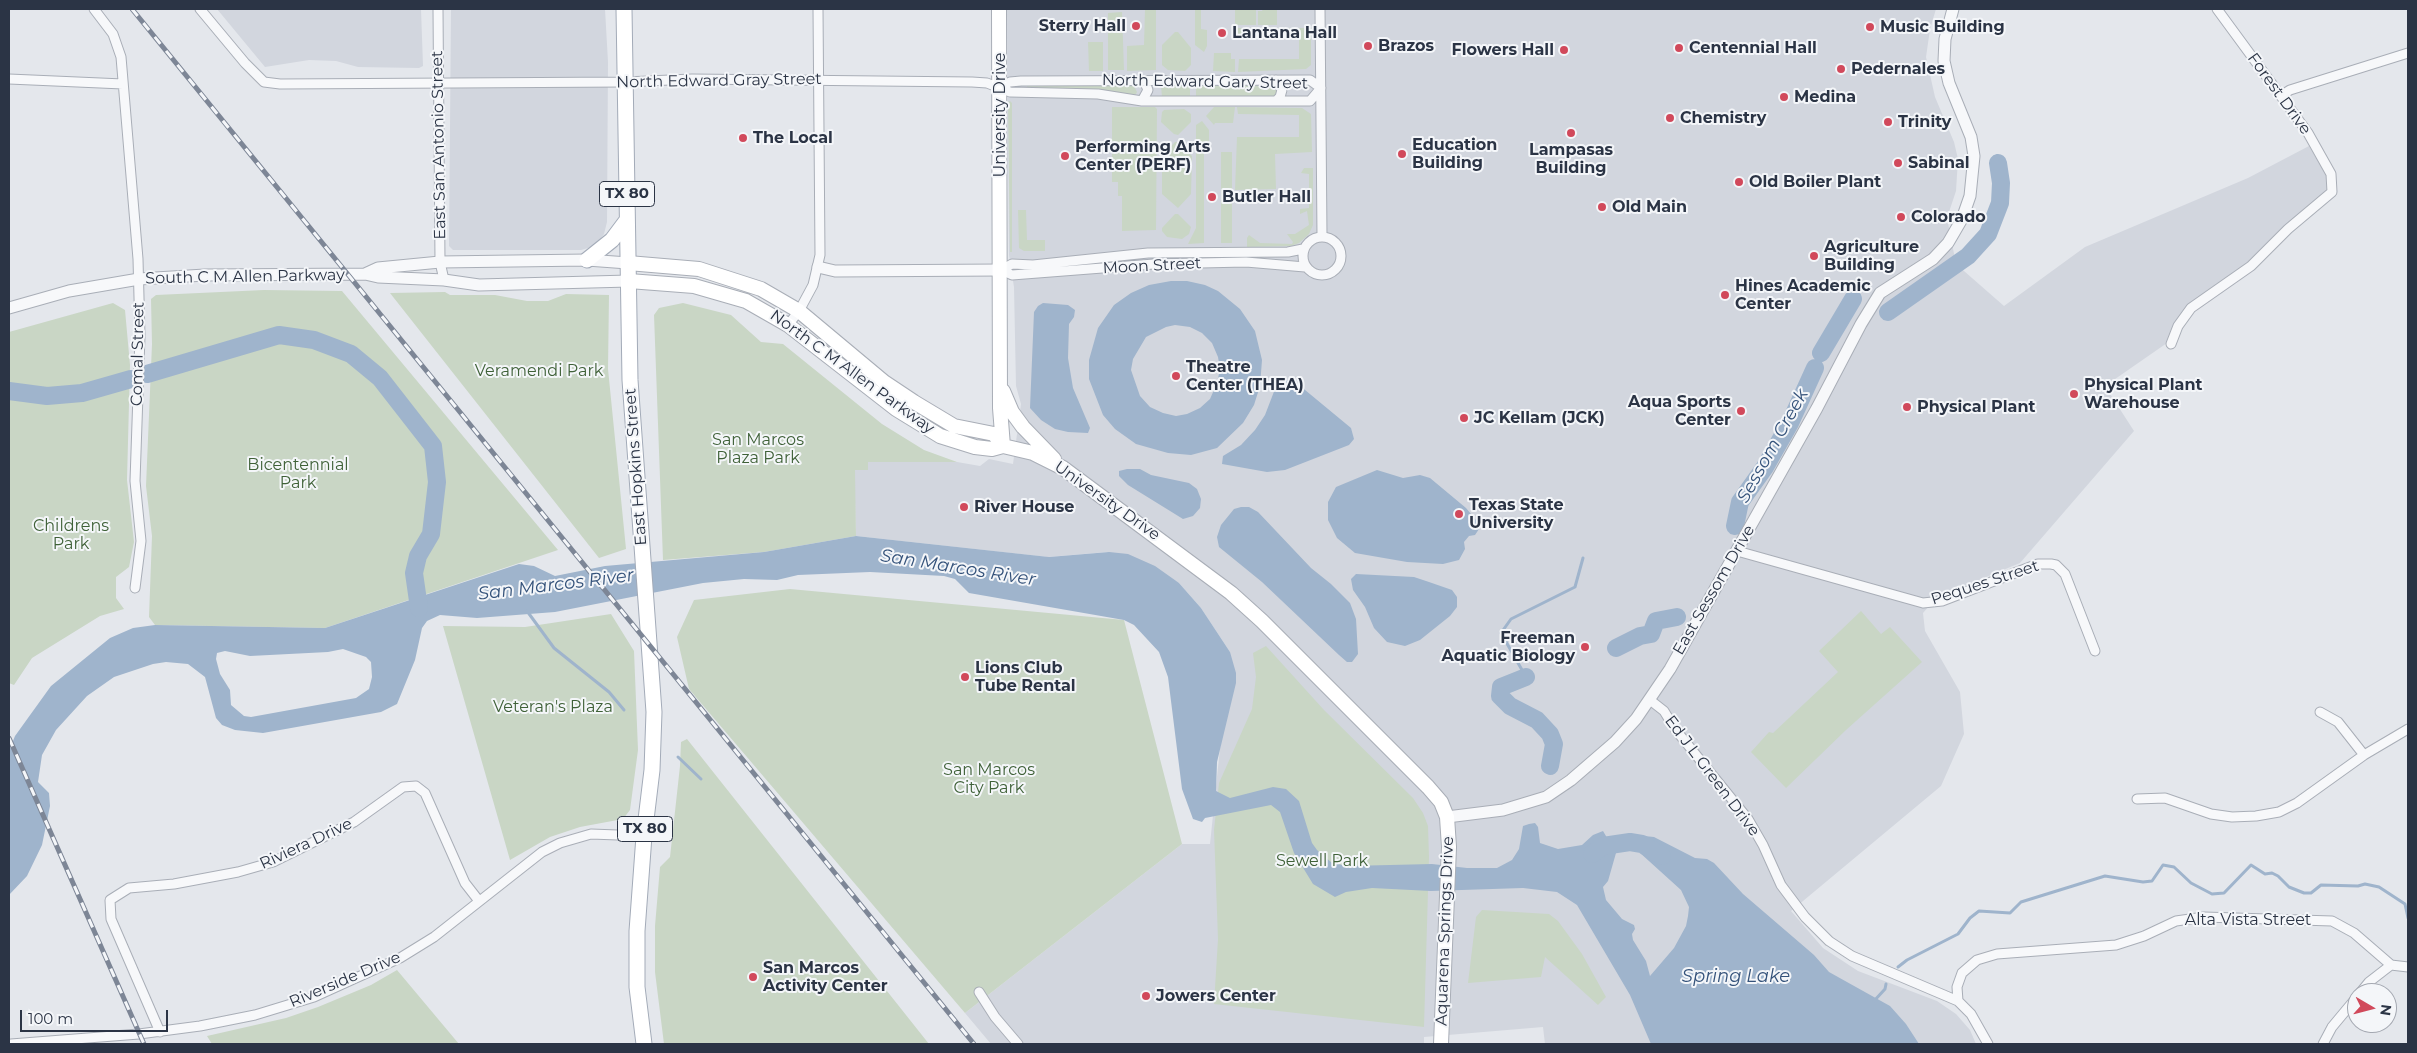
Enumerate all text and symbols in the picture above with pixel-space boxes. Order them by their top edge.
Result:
place label: Sterry Hall [1039,16,1126,36]
place label: Music Building [1880,17,2005,37]
marker: Sterry Hall [1130,20,1142,32]
marker: Music Building [1864,21,1876,33]
place label: Lantana Hall [1232,23,1337,43]
marker: Lantana Hall [1216,27,1228,39]
place label: Brazos [1378,36,1434,56]
place label: Centennial Hall [1689,38,1817,58]
marker: Brazos [1362,40,1374,52]
place label: Flowers Hall [1452,40,1554,60]
marker: Centennial Hall [1673,42,1685,54]
marker: Flowers Hall [1558,44,1570,56]
street label: Forest Drive [2243,49,2315,139]
street label: East San Antonio Street [428,50,450,240]
street label: University Drive [990,53,1010,177]
place label: Pedernales [1851,59,1945,79]
marker: Pedernales [1835,63,1847,75]
street label: North Edward Gray Street [616,70,822,92]
street label: North Edward Gary Street [1102,71,1308,93]
place label: Medina [1794,87,1856,107]
marker: Medina [1778,91,1790,103]
place label: Chemistry [1680,108,1766,128]
marker: Chemistry [1664,112,1676,124]
place label: Trinity [1898,112,1951,132]
marker: Trinity [1882,116,1894,128]
marker: Lampasas Building [1565,127,1577,139]
place label: The Local [753,128,833,148]
marker: The Local [737,132,749,144]
place label: Education Building [1412,135,1497,173]
place label: Performing Arts Center (PERF) [1075,137,1210,175]
place label: Lampasas Building [1529,140,1613,178]
marker: Education Building [1396,148,1408,160]
marker: Performing Arts Center (PERF) [1059,150,1071,162]
place label: Sabinal [1908,153,1970,173]
marker: Sabinal [1892,157,1904,169]
place label: Old Boiler Plant [1749,172,1881,192]
marker: Old Boiler Plant [1733,176,1745,188]
road number: TX 80 [600,182,654,206]
place label: Butler Hall [1222,187,1311,207]
marker: Butler Hall [1206,191,1218,203]
place label: Old Main [1612,197,1687,217]
marker: Old Main [1596,201,1608,213]
place label: Colorado [1911,207,1986,227]
marker: Colorado [1895,211,1907,223]
place label: Agriculture Building [1824,237,1919,275]
marker: Agriculture Building [1808,250,1820,262]
street label: Moon Street [1102,254,1202,278]
street label: South C M Allen Parkway [145,266,345,288]
place label: Hines Academic Center [1735,276,1871,314]
marker: Hines Academic Center [1719,289,1731,301]
street label: Comal Street [127,302,149,406]
street label: North C M Allen Parkway [766,306,938,438]
place label: Theatre Center (THEA) [1186,357,1304,395]
park label: Veramendi Park [475,361,603,381]
marker: Theatre Center (THEA) [1170,370,1182,382]
place label: Physical Plant Warehouse [2084,375,2202,413]
water label: Sessom Creek [1733,385,1813,507]
street label: East Hopkins Street [621,388,651,546]
marker: Physical Plant Warehouse [2068,388,2080,400]
place label: Aqua Sports Center [1628,392,1731,430]
place label: Physical Plant [1917,397,2035,417]
marker: Physical Plant [1901,401,1913,413]
marker: Aqua Sports Center [1735,405,1747,417]
place label: JC Kellam (JCK) [1474,408,1605,428]
marker: JC Kellam (JCK) [1458,412,1470,424]
park label: San Marcos Plaza Park [712,430,804,468]
park label: Bicentennial Park [247,455,349,493]
street label: University Drive [1050,457,1164,545]
place label: Texas State University [1469,495,1564,533]
place label: River House [974,497,1074,517]
marker: River House [958,501,970,513]
marker: Texas State University [1453,508,1465,520]
park label: Childrens Park [33,516,109,554]
street label: East Sessom Drive [1669,522,1759,658]
water label: San Marcos River [879,545,1037,591]
street label: Peques Street [1928,556,2042,610]
water label: San Marcos River [477,565,635,605]
place label: Freeman Aquatic Biology [1442,628,1575,666]
marker: Freeman Aquatic Biology [1579,641,1591,653]
place label: Lions Club Tube Rental [975,658,1076,696]
marker: Lions Club Tube Rental [959,671,971,683]
park label: Veteran's Plaza [493,697,613,717]
street label: Ed J L Green Drive [1660,712,1764,840]
park label: San Marcos City Park [943,760,1035,798]
street label: Riviera Drive [257,814,355,874]
road number: TX 80 [618,816,672,842]
street label: Aquarena Springs Drive [1432,836,1458,1026]
park label: Sewell Park [1276,851,1368,871]
street label: Alta Vista Street [2185,910,2311,930]
street label: Riverside Drive [286,948,404,1012]
place label: San Marcos Activity Center [763,958,888,996]
water label: Spring Lake [1682,966,1790,988]
marker: San Marcos Activity Center [747,971,759,983]
north arrow [2347,983,2397,1033]
place label: Jowers Center [1156,986,1276,1006]
marker: Jowers Center [1140,990,1152,1002]
scale bar [22,1000,170,1032]
text: N [2376,1003,2396,1017]
text: 100 m [28,1009,73,1028]

